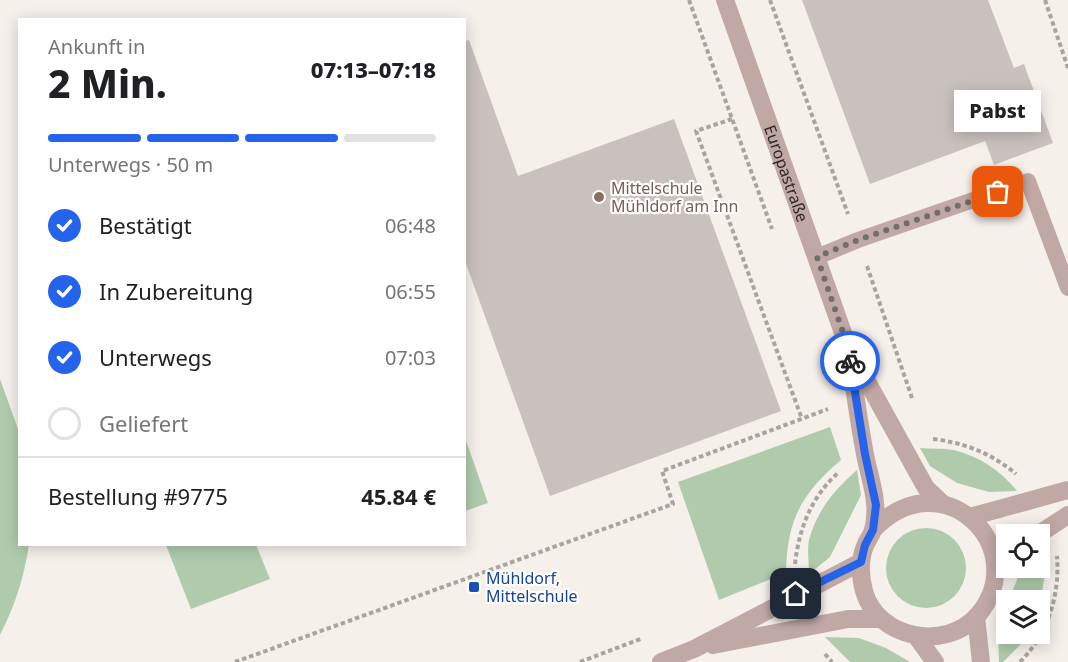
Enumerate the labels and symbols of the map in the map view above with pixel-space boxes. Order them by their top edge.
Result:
callout: Pabst [954,90,1042,132]
street label: Europastraße [759,122,814,225]
pin [972,166,1023,217]
place label: Mittelschule Mühldorf am Inn [611,177,739,217]
marker: Mittelschule Mühldorf am Inn [592,190,606,204]
courier [820,331,880,391]
place label: Mühldorf, Mittelschule [486,567,578,607]
pin [770,568,821,619]
marker: Mühldorf, Mittelschule [467,580,481,594]

